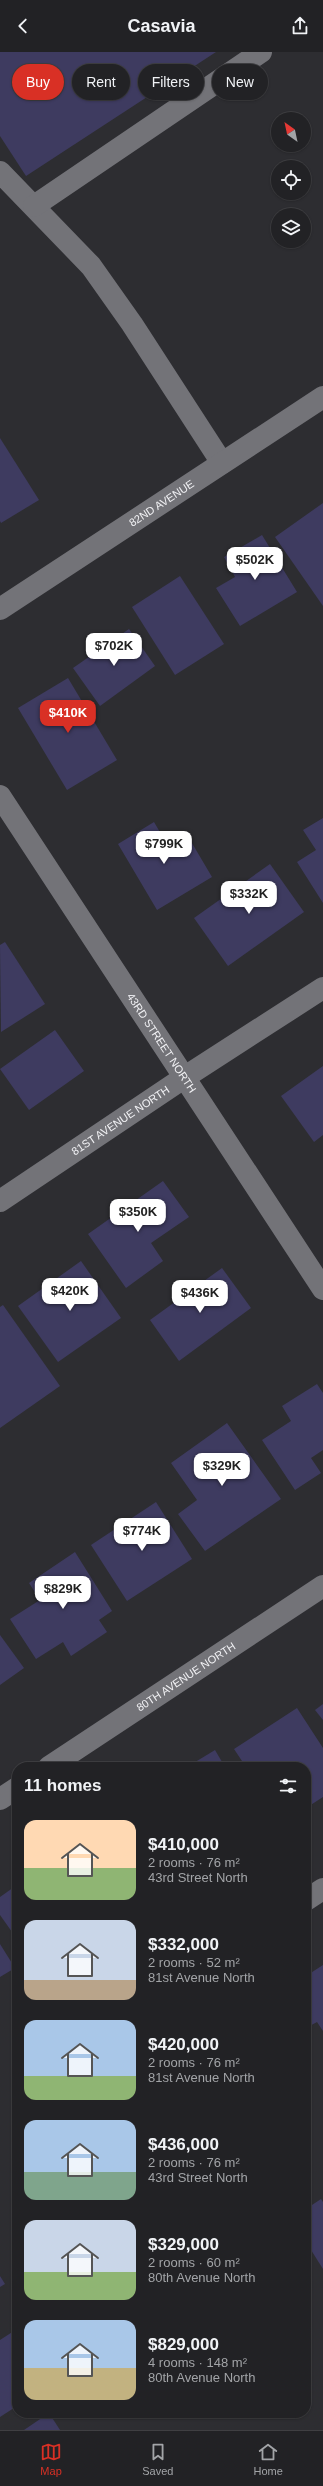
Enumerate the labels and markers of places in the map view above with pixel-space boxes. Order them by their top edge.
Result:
pin: $502K [227,547,283,581]
pin: $702K [86,633,142,667]
pin: $410K [40,700,96,734]
pin: $799K [136,831,192,865]
pin: $332K [221,881,277,915]
pin: $350K [110,1199,166,1233]
pin: $420K [42,1278,98,1312]
pin: $436K [172,1280,228,1314]
pin: $329K [194,1453,250,1487]
pin: $774K [114,1518,170,1552]
pin: $829K [35,1576,91,1610]

